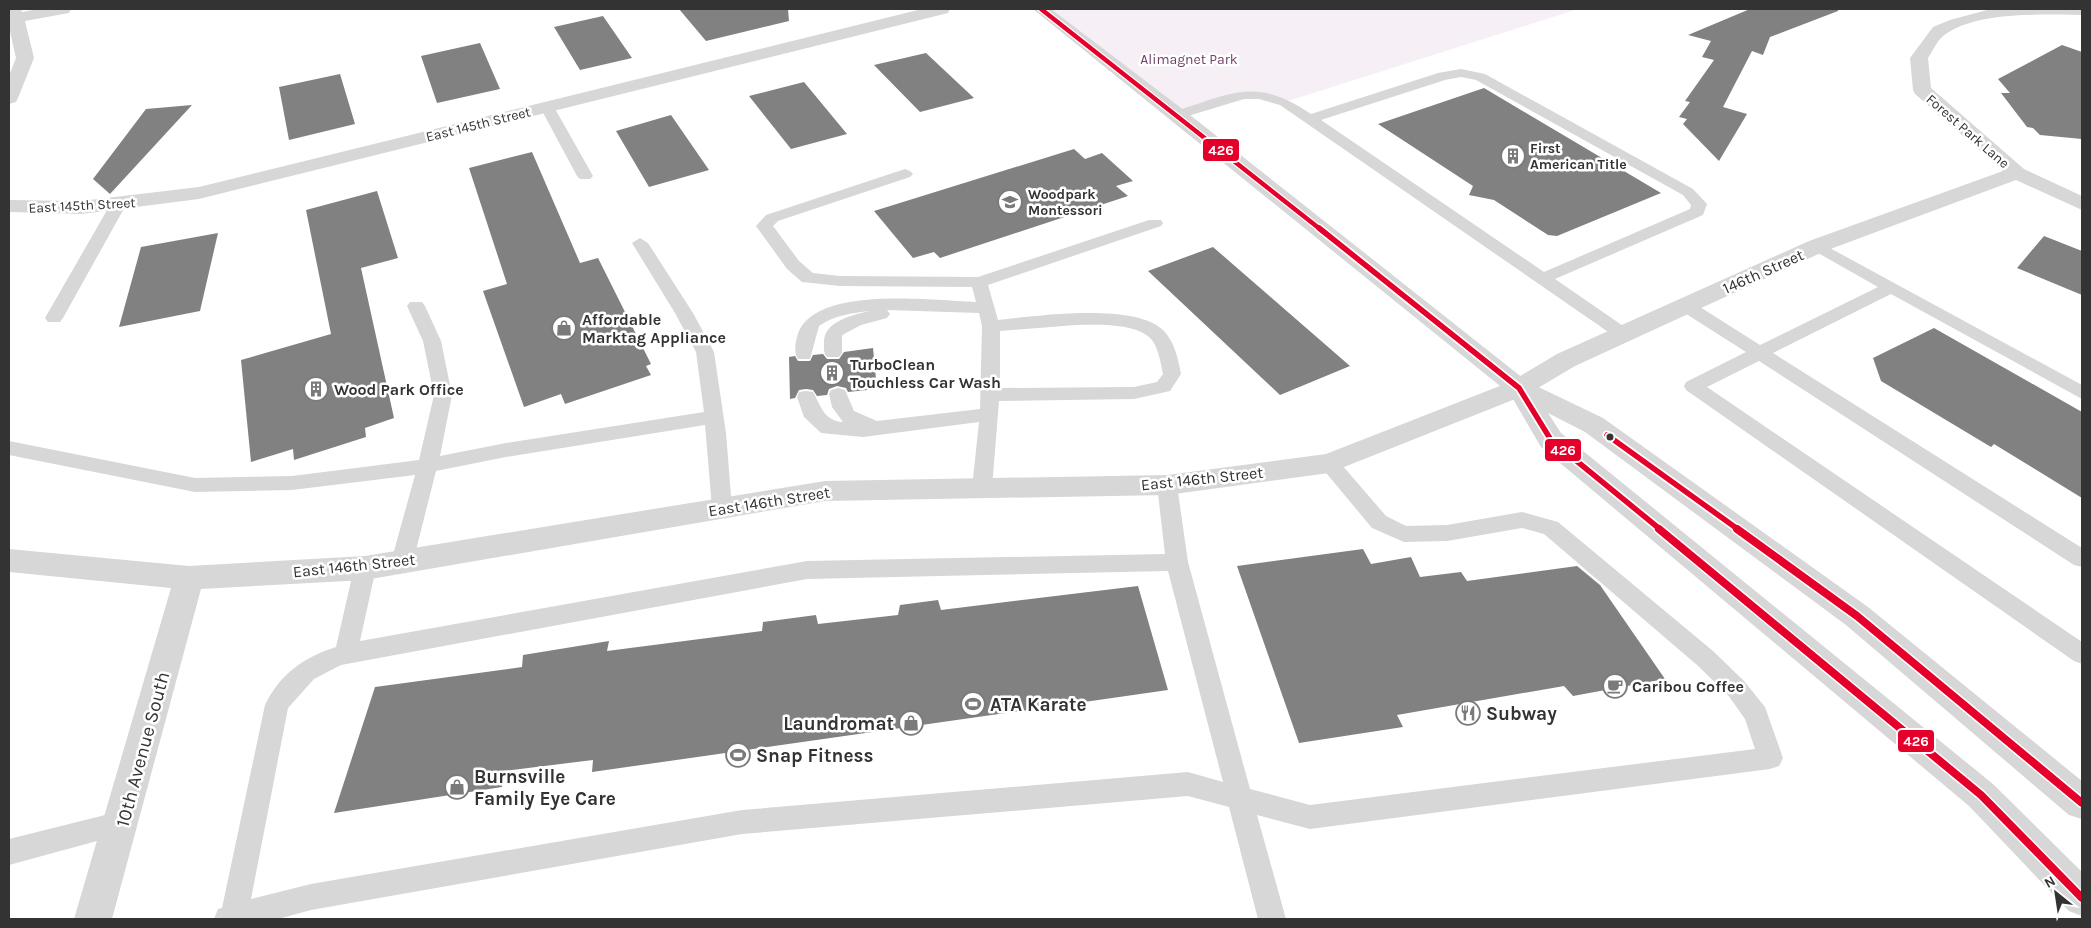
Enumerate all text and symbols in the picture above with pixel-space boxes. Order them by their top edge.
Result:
park label: Alimagnet Park [1140,51,1238,68]
street label: Forest Park Lane [1923,91,2013,172]
street label: East 145th Street [424,103,532,146]
line badge: 426 [1202,138,1240,162]
place label: First American Title [1530,140,1627,173]
text: 426 [1208,142,1234,159]
building icon: First American Title [1500,143,1526,169]
place label: Woodpark Montessori [1028,186,1103,219]
school or university icon: Woodpark Montessori [997,189,1023,215]
street label: East 145th Street [28,194,136,217]
street label: 146th Street [1720,245,1807,298]
place label: Affordable Marktag Appliance [582,310,726,347]
shop icon: Affordable Marktag Appliance [551,315,577,341]
place label: TurboClean Touchless Car Wash [850,355,1001,392]
building icon: TurboClean Touchless Car Wash [819,360,845,386]
building icon: Wood Park Office [303,376,329,402]
place label: Wood Park Office [334,380,464,399]
unlabelled marker [1605,432,1615,442]
line badge: 426 [1544,438,1582,462]
text: 426 [1550,442,1576,459]
street label: East 146th Street [1140,463,1264,494]
street label: East 146th Street [707,483,831,520]
street label: East 146th Street [292,550,416,581]
street label: 10th Avenue South [112,669,174,829]
cafe icon: Caribou Coffee [1602,673,1628,699]
place label: Caribou Coffee [1632,677,1744,696]
sports icon: ATA Karate [960,691,986,717]
place label: ATA Karate [990,694,1087,716]
restaurant icon: Subway [1455,700,1481,726]
place label: Subway [1486,703,1557,725]
shop icon: Laundromat [898,710,924,736]
place label: Laundromat [783,713,894,735]
line badge: 426 [1897,729,1935,753]
text: 426 [1903,733,1929,750]
sports icon: Snap Fitness [725,742,751,768]
place label: Snap Fitness [756,745,874,767]
place label: Burnsville Family Eye Care [474,766,616,810]
shop icon: Burnsville Family Eye Care [444,774,470,800]
north arrow [2031,868,2081,918]
text: N [2041,872,2058,892]

